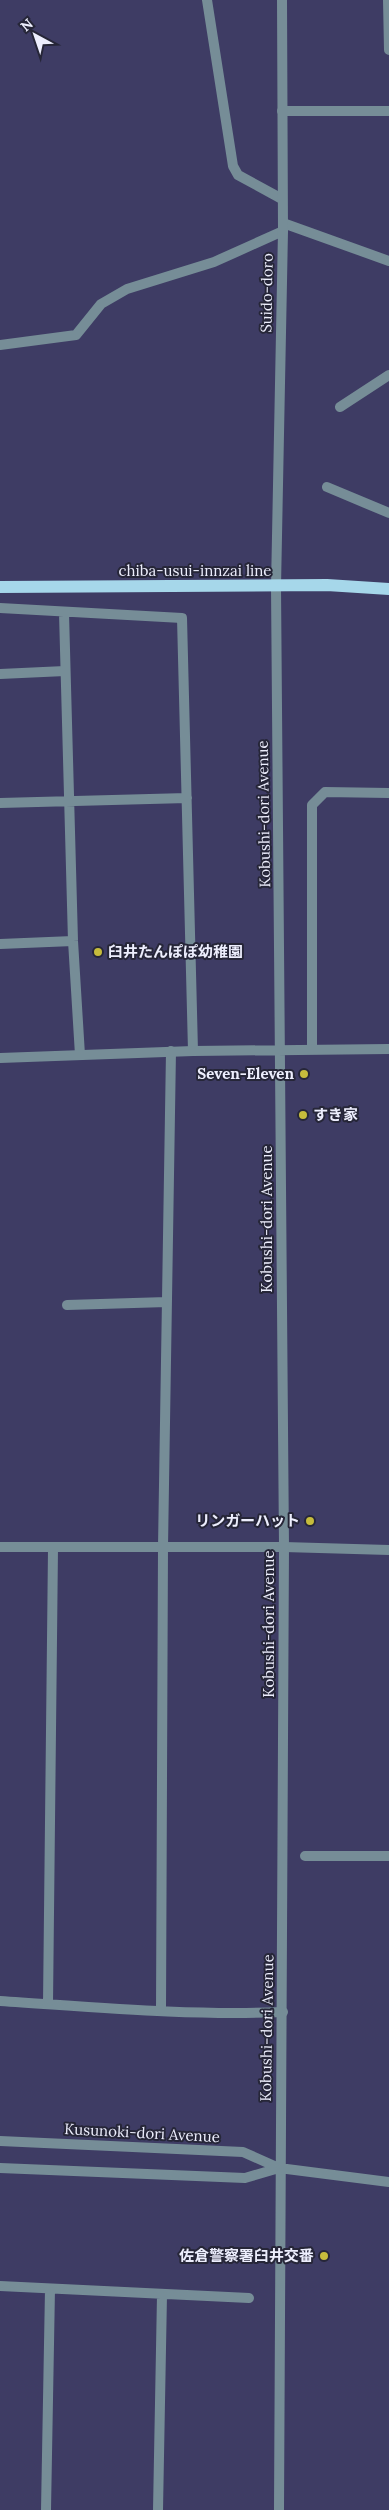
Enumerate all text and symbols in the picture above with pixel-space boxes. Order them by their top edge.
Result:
north arrow [10,10,60,60]
text: N [17,15,37,35]
street label: Suido-doro [256,253,277,333]
street label: chiba-usui-innzai line [119,561,271,580]
street label: Kobushi-dori Avenue [253,740,274,888]
place label: 臼井たんぽぽ幼稚園 [108,942,243,961]
marker: 臼井たんぽぽ幼稚園 [92,946,104,958]
place label: Seven-Eleven [197,1064,294,1083]
marker: Seven-Eleven [298,1068,310,1080]
place label: すき家 [313,1105,358,1124]
marker: すき家 [297,1109,309,1121]
street label: Kobushi-dori Avenue [257,1145,276,1293]
place label: リンガーハット [195,1511,300,1530]
marker: リンガーハット [304,1515,316,1527]
street label: Kobushi-dori Avenue [259,1550,278,1698]
street label: Kobushi-dori Avenue [256,1954,277,2102]
street label: Kusunoki-dori Avenue [64,2119,220,2146]
place label: 佐倉警察署臼井交番 [179,2246,314,2265]
marker: 佐倉警察署臼井交番 [318,2250,330,2262]

